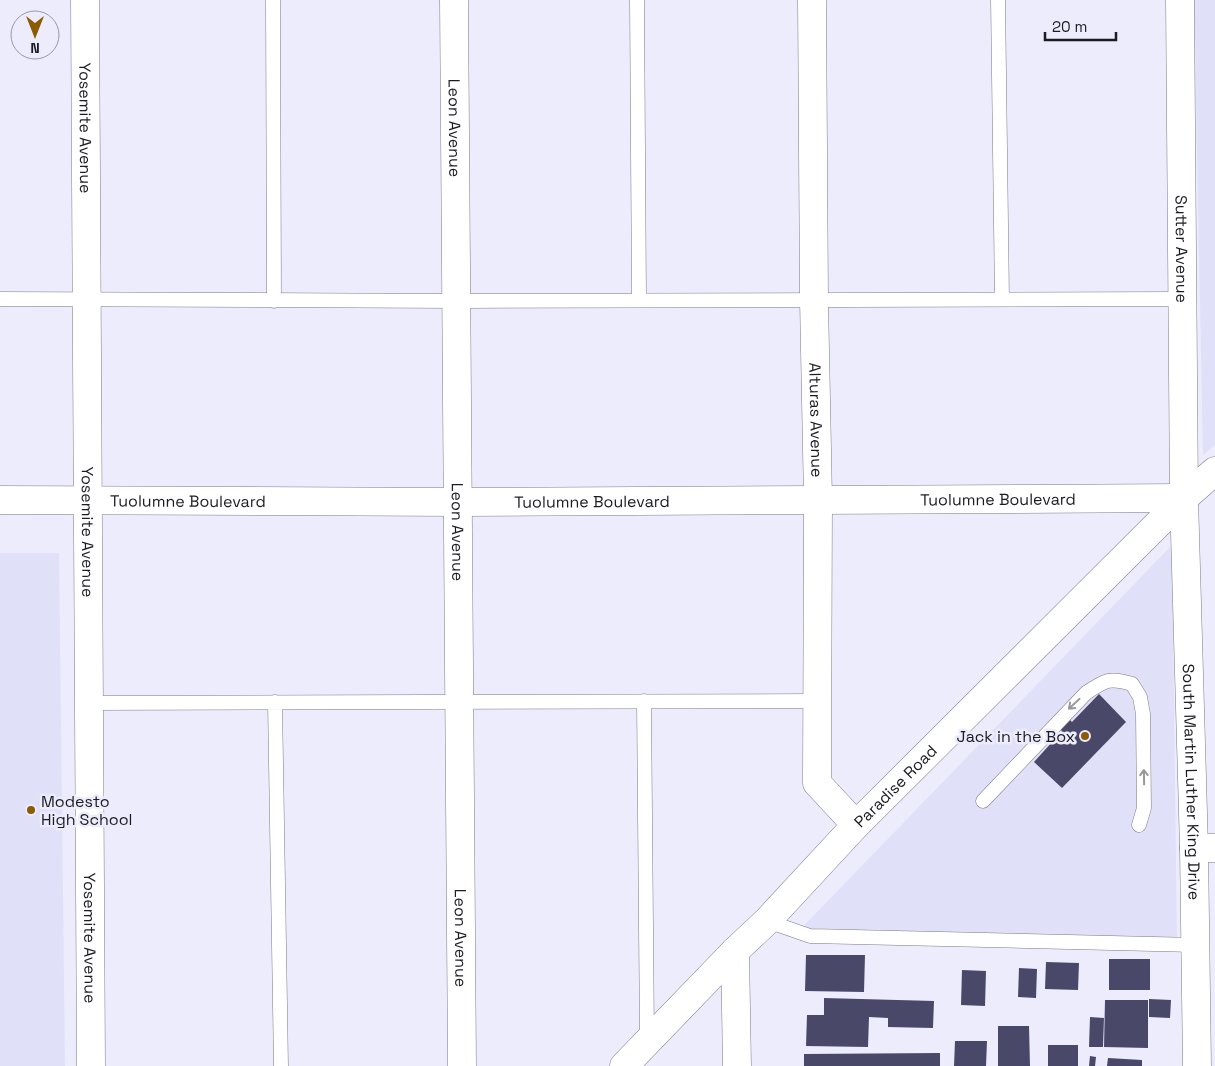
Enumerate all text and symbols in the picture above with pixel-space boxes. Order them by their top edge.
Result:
north arrow [10,10,60,60]
scale bar [1045,10,1116,42]
text: 20 m [1052,17,1087,36]
text: N [30,39,40,57]
street label: Yosemite Avenue [75,62,97,194]
street label: Leon Avenue [444,79,466,177]
street label: Sutter Avenue [1171,195,1193,303]
street label: Alturas Avenue [805,362,828,478]
street label: Yosemite Avenue [77,466,99,598]
street label: Leon Avenue [447,483,469,581]
street label: Tuolumne Boulevard [920,488,1076,510]
street label: Tuolumne Boulevard [110,490,266,512]
street label: Tuolumne Boulevard [514,490,670,512]
street label: South Martin Luther King Drive [1178,663,1205,900]
one-way arrow [1068,698,1081,710]
place label: Jack in the Box [957,726,1075,747]
marker: Jack in the Box [1079,730,1091,742]
street label: Paradise Road [849,740,941,832]
one-way arrow [1139,770,1149,786]
place label: Modesto High School [41,791,132,830]
marker: Modesto High School [25,804,37,816]
street label: Yosemite Avenue [79,872,101,1003]
street label: Leon Avenue [450,889,472,987]

